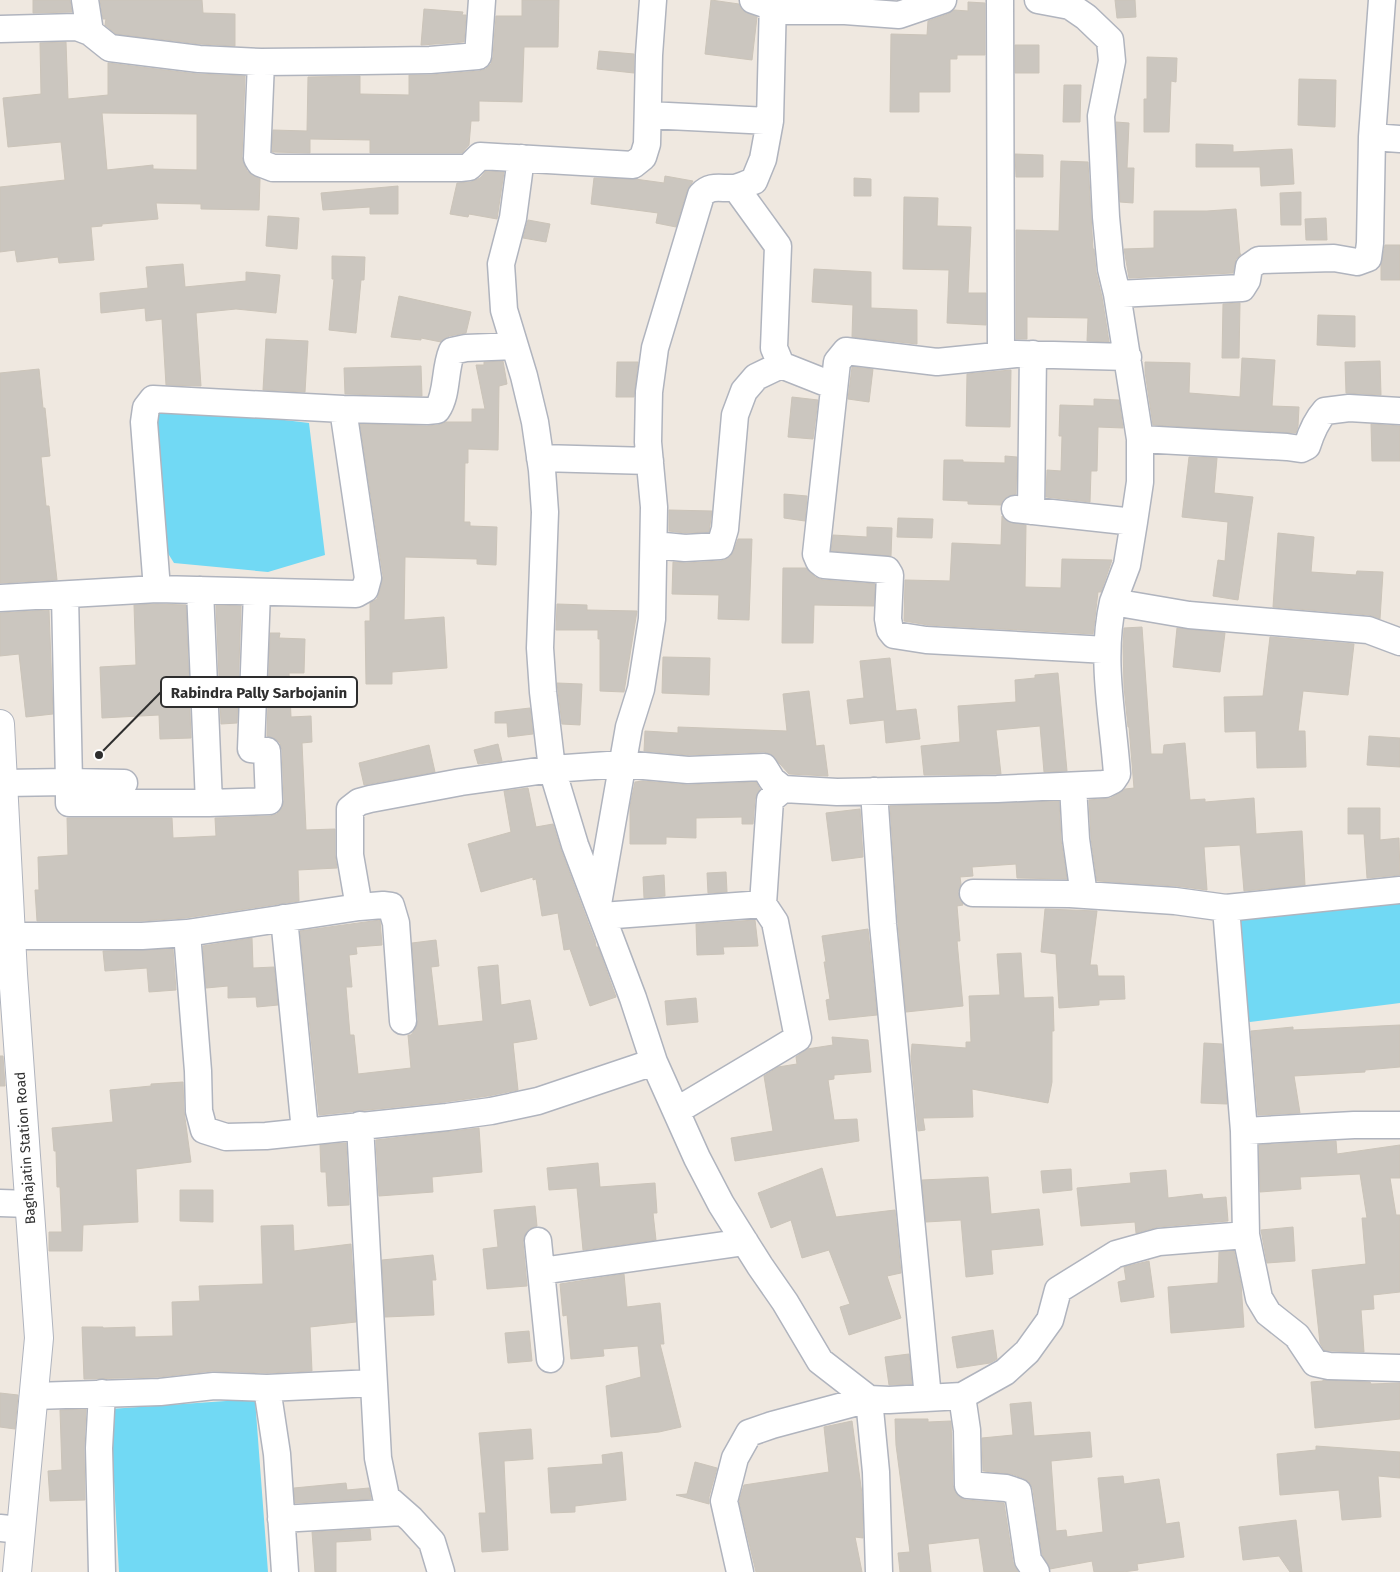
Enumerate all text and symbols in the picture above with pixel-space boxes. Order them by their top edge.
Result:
callout: Rabindra Pally Sarbojanin [161,677,357,707]
text: Rabindra Pally Sarbojanin [171,684,347,702]
street label: Baghajatin Station Road [12,1071,39,1225]

